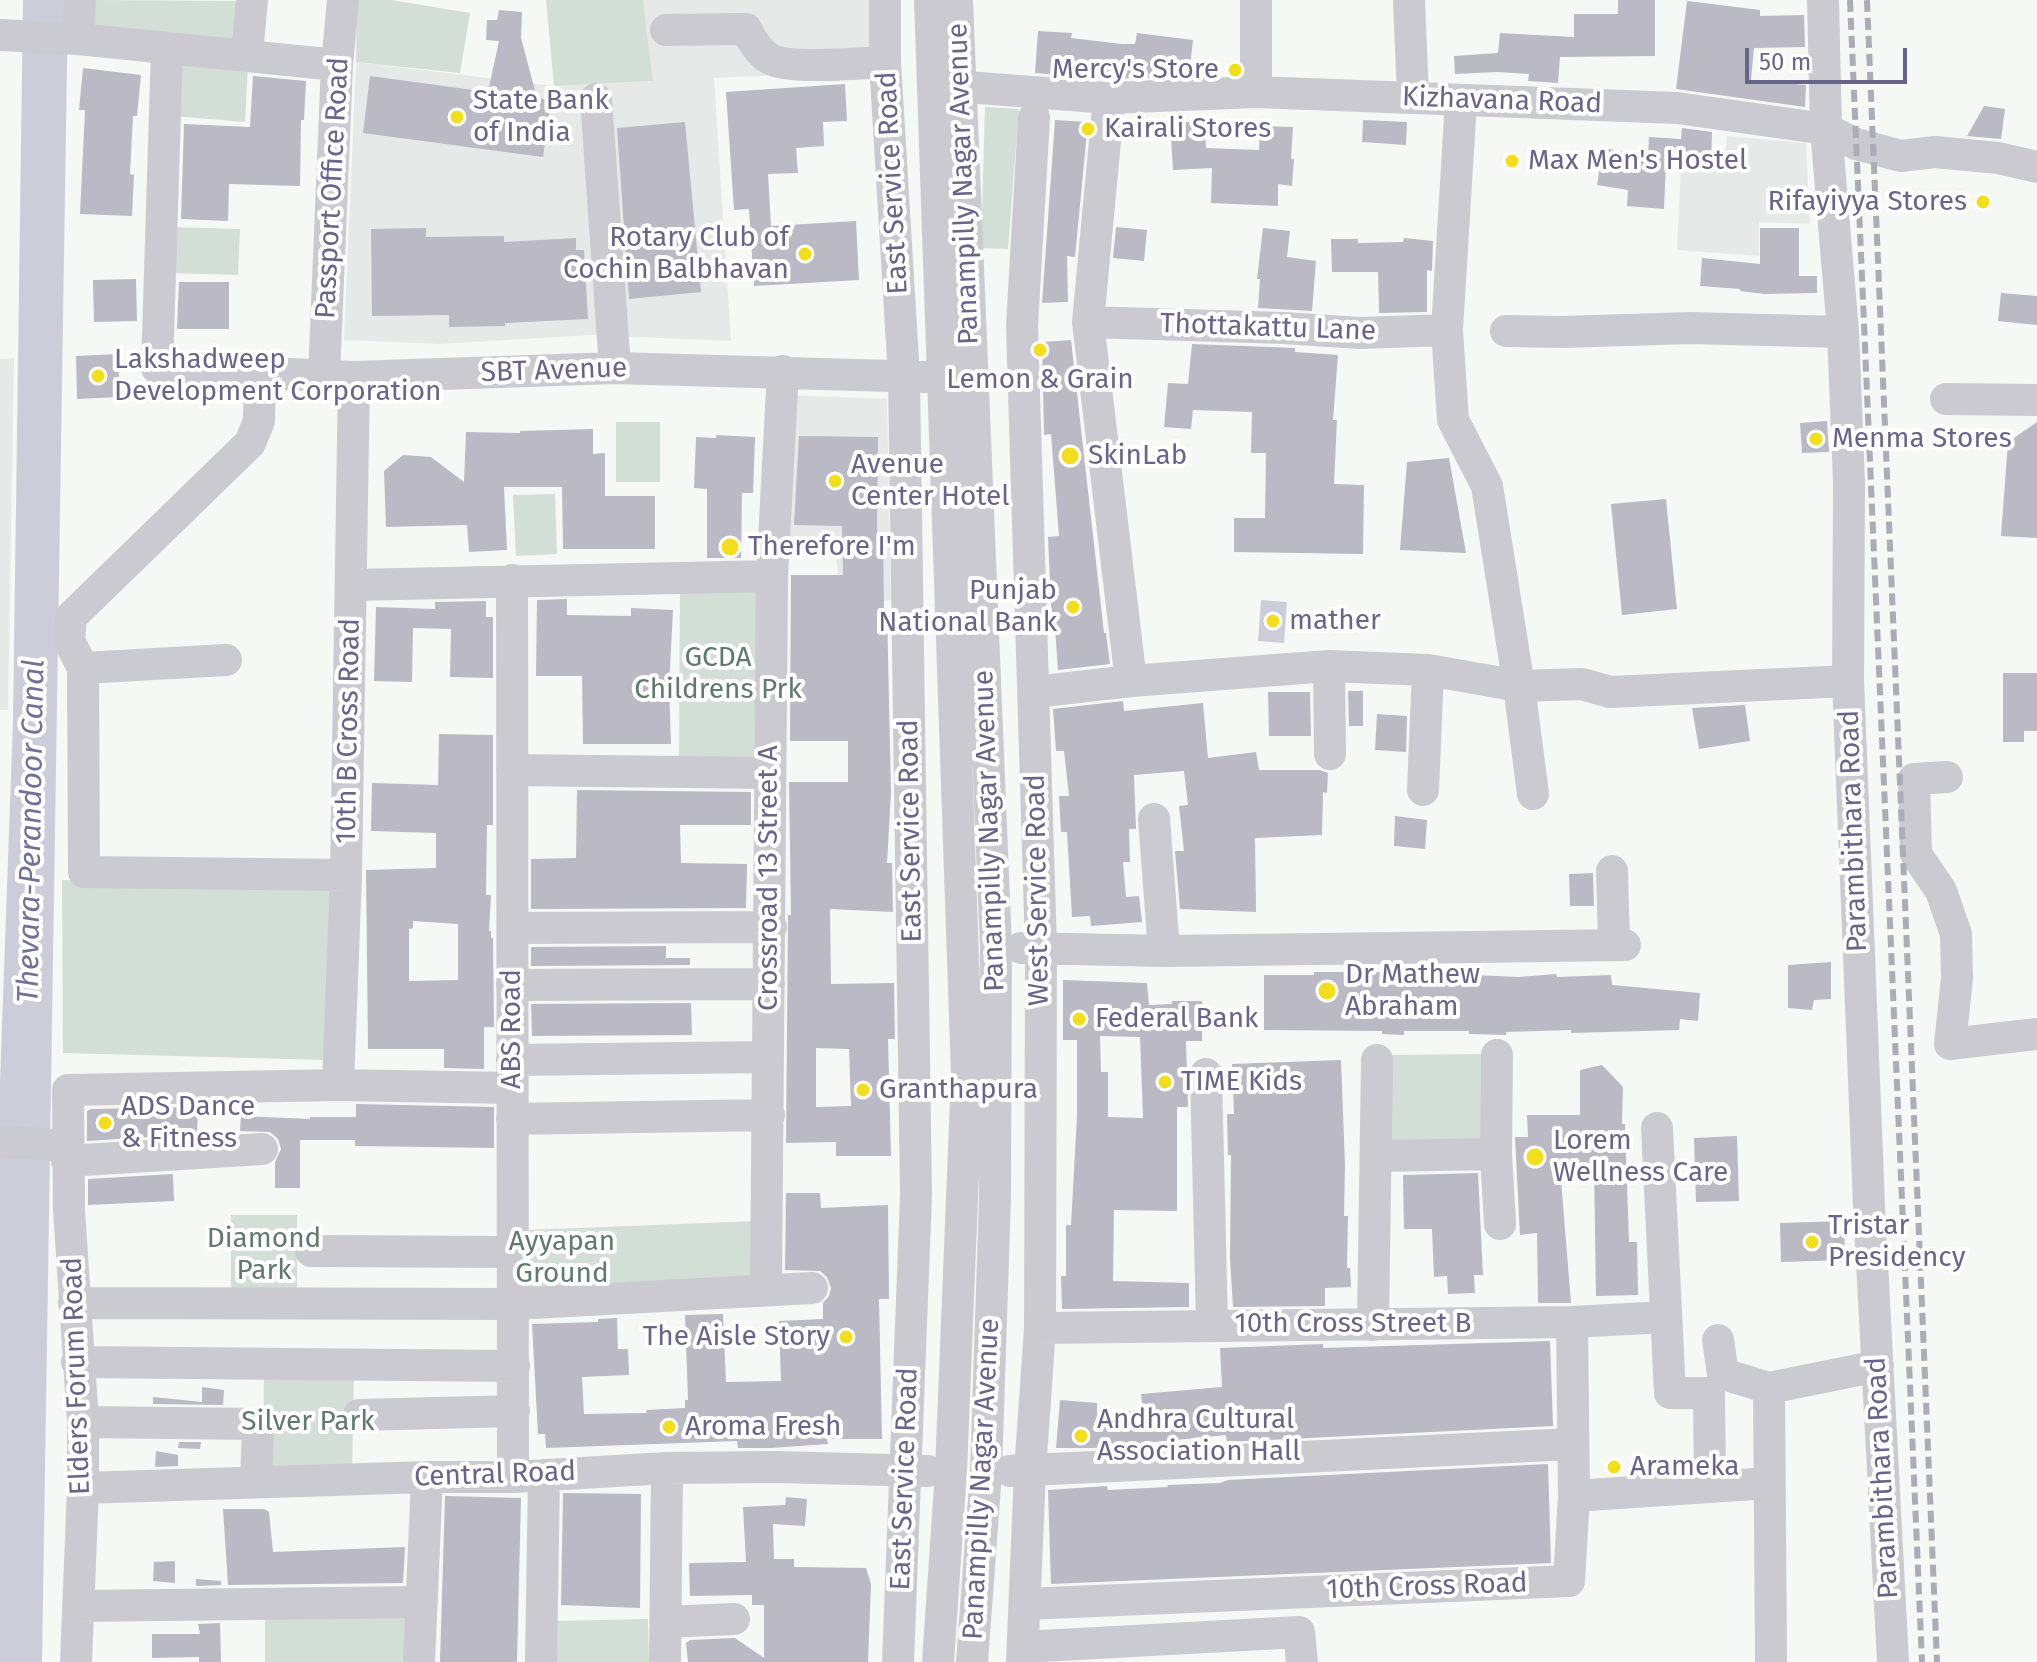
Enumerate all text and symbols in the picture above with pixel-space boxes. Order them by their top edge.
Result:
street label: Panampilly Nagar Avenue [942,23,986,345]
scale bar [1749,32,1911,82]
text: 50 m [1759,48,1811,76]
place label: Mercy's Store [1052,53,1219,87]
street label: Passport Office Road [309,56,357,320]
marker: Mercy's Store [1226,61,1244,79]
street label: East Service Road [870,71,916,295]
street label: Kizhavana Road [1401,81,1603,121]
place label: State Bank of India [473,84,609,150]
marker: State Bank of India [448,108,466,126]
place label: Kairali Stores [1104,112,1271,146]
marker: Kairali Stores [1079,120,1097,138]
place label: Max Men's Hostel [1528,144,1747,178]
marker: Max Men's Hostel [1503,152,1521,170]
place label: Rifayiyya Stores [1768,185,1967,219]
marker: Rifayiyya Stores [1974,193,1992,211]
place label: Rotary Club of Cochin Balbhavan [563,221,789,287]
marker: Rotary Club of Cochin Balbhavan [796,245,814,263]
street label: Thottakattu Lane [1159,307,1377,349]
marker: Lemon & Grain [1031,341,1049,359]
place label: Lakshadweep Development Corporation [114,343,441,409]
street label: SBT Avenue [480,352,628,390]
place label: Lemon & Grain [946,363,1134,397]
marker: Lakshadweep Development Corporation [89,367,107,385]
place label: Menma Stores [1832,422,2012,456]
marker: Menma Stores [1807,430,1825,448]
place label: SkinLab [1088,439,1187,473]
marker: SkinLab [1059,445,1081,467]
place label: Avenue Center Hotel [851,448,1010,514]
marker: Avenue Center Hotel [826,472,844,490]
place label: Therefore I'm [748,530,916,564]
marker: Therefore I'm [719,536,741,558]
place label: Punjab National Bank [878,574,1057,640]
marker: Punjab National Bank [1064,598,1082,616]
place label: mather [1289,604,1381,638]
marker: mather [1264,612,1282,630]
street label: 10th B Cross Road [330,618,368,844]
park label: GCDA Childrens Prk [634,641,802,707]
water label: Thevara-Perandoor Canal [11,659,53,1003]
street label: Panampilly Nagar Avenue [968,670,1012,992]
street label: Parambithara Road [1833,709,1875,953]
street label: East Service Road [892,719,930,943]
street label: Crossroad 13 Street A [752,745,786,1011]
street label: West Service Road [1019,774,1057,1006]
place label: Dr Mathew Abraham [1345,958,1480,1024]
street label: ABS Road [495,969,529,1089]
marker: Dr Mathew Abraham [1316,980,1338,1002]
place label: Federal Bank [1095,1002,1258,1036]
marker: Federal Bank [1070,1010,1088,1028]
place label: TIME Kids [1181,1065,1302,1099]
place label: Granthapura [879,1073,1038,1107]
marker: TIME Kids [1156,1073,1174,1091]
marker: Granthapura [854,1081,872,1099]
place label: ADS Dance & Fitness [121,1090,255,1156]
marker: ADS Dance & Fitness [96,1114,114,1132]
place label: Lorem Wellness Care [1553,1124,1728,1190]
marker: Lorem Wellness Care [1524,1146,1546,1168]
place label: Tristar Presidency [1828,1209,1965,1275]
park label: Diamond Park [207,1222,321,1288]
park label: Ayyapan Ground [509,1225,615,1291]
marker: Tristar Presidency [1803,1233,1821,1251]
street label: Elders Forum Road [56,1257,98,1495]
street label: 10th Cross Street B [1235,1307,1471,1341]
street label: Panampilly Nagar Avenue [957,1317,1007,1641]
place label: The Aisle Story [643,1320,830,1354]
marker: The Aisle Story [837,1328,855,1346]
street label: Parambithara Road [1860,1356,1906,1600]
street label: East Service Road [884,1367,926,1591]
place label: Andhra Cultural Association Hall [1097,1403,1300,1469]
park label: Silver Park [241,1405,375,1439]
place label: Aroma Fresh [685,1410,841,1444]
marker: Aroma Fresh [660,1418,678,1436]
marker: Andhra Cultural Association Hall [1072,1427,1090,1445]
place label: Arameka [1630,1450,1740,1484]
street label: Central Road [414,1455,576,1495]
marker: Arameka [1605,1458,1623,1476]
street label: 10th Cross Road [1326,1567,1528,1607]

